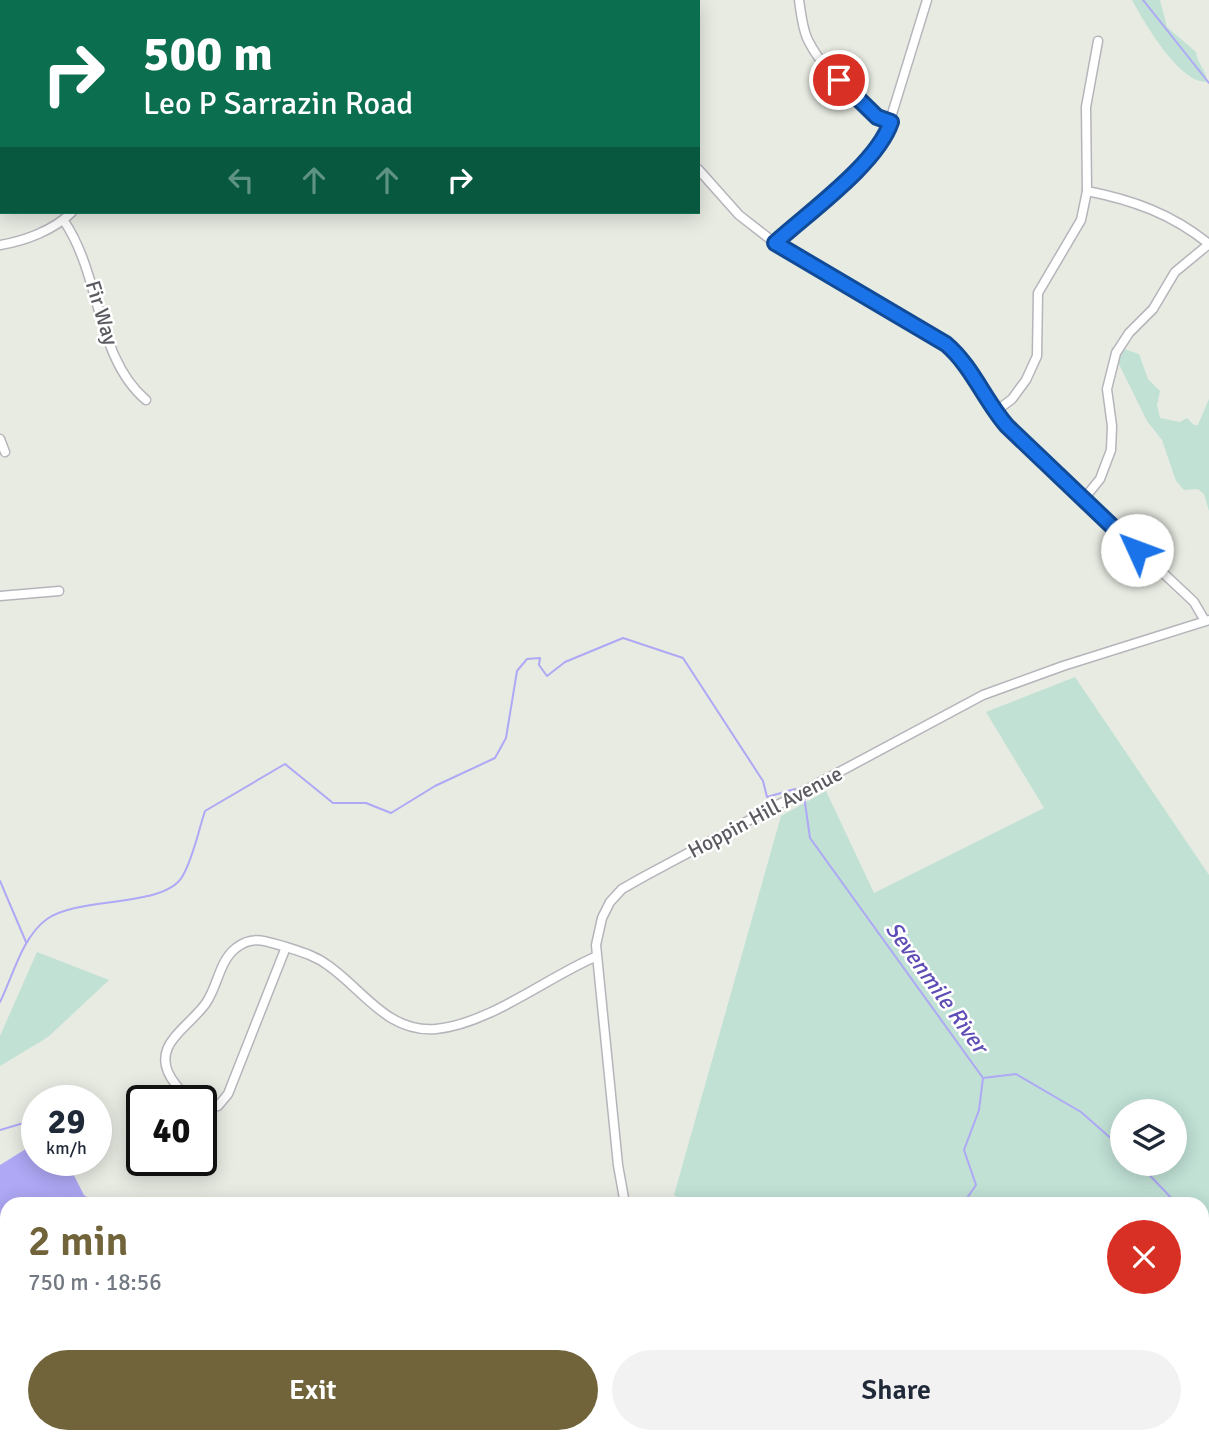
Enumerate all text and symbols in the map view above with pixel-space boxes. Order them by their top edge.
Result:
text: 500 m [143,24,273,84]
icon: right [28,28,119,119]
pin [809,50,869,110]
icon: arrive [820,61,858,99]
text: Leo P Sarrazin Road [143,84,413,123]
icon: left [222,161,260,199]
icon: ahead [295,161,333,199]
icon: ahead [368,161,406,199]
icon: right [441,161,479,199]
street label: Fir Way [80,278,124,349]
position arrow [1100,513,1174,587]
street label: Hoppin Hill Avenue [683,760,847,864]
water label: Sevenmile River [879,916,996,1062]
speed limit sign: 40 [126,1085,217,1176]
map controls [1110,1099,1187,1176]
button: layers [1110,1099,1187,1176]
text: 29 [48,1100,85,1143]
text: km/h [46,1137,87,1159]
text: 2 min [28,1216,129,1267]
button: close [1107,1220,1181,1294]
text: 750 m · 18:56 [28,1268,162,1297]
button: Exit [28,1350,598,1430]
button: Share [612,1350,1181,1430]

